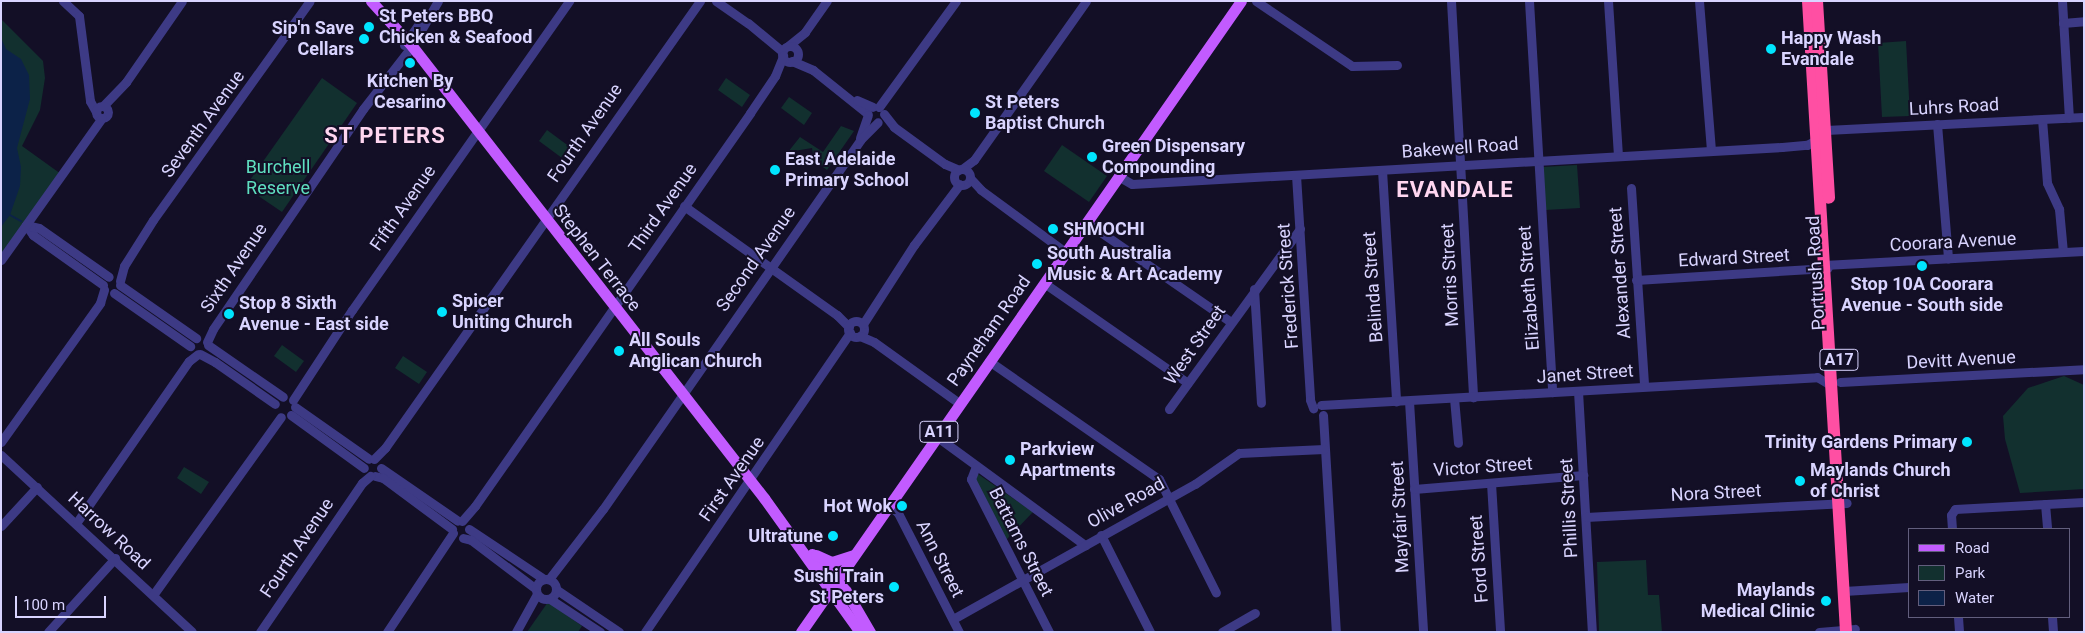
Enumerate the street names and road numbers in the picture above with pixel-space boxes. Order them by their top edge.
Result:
street label: Seventh Avenue [157,66,249,182]
street label: Fourth Avenue [543,79,627,187]
street label: Luhrs Road [1908,94,2000,120]
street label: Bakewell Road [1401,133,1519,163]
street label: Third Avenue [624,159,702,257]
street label: Fifth Avenue [366,161,440,255]
street label: Stephen Terrace [548,200,646,316]
street label: Second Avenue [712,202,800,316]
street label: Alexander Street [1605,206,1635,340]
street label: Portrush Road [1802,215,1830,331]
street label: Sixth Avenue [196,219,272,317]
street label: Frederick Street [1273,222,1303,350]
street label: Morris Street [1436,223,1464,327]
street label: Elizabeth Street [1514,225,1544,351]
street label: Coorara Avenue [1889,228,2017,256]
street label: Belinda Street [1358,231,1388,343]
street label: Edward Street [1678,244,1790,272]
street label: Payneham Road [943,271,1035,391]
street label: West Street [1160,301,1230,389]
road number: A17 [1819,346,1859,374]
street label: Devitt Avenue [1906,346,2016,374]
street label: Janet Street [1536,360,1634,388]
road number: A11 [919,418,959,446]
street label: First Avenue [695,432,769,526]
street label: Victor Street [1433,453,1533,481]
street label: Phillis Street [1556,457,1582,559]
street label: Mayfair Street [1386,460,1414,574]
street label: Olive Road [1084,473,1168,533]
street label: Nora Street [1670,480,1762,506]
street label: Battams Street [984,484,1058,600]
street label: Harrow Road [64,488,154,574]
street label: Fourth Avenue [256,494,338,602]
street label: Ford Street [1465,514,1493,604]
street label: Ann Street [911,517,969,601]

